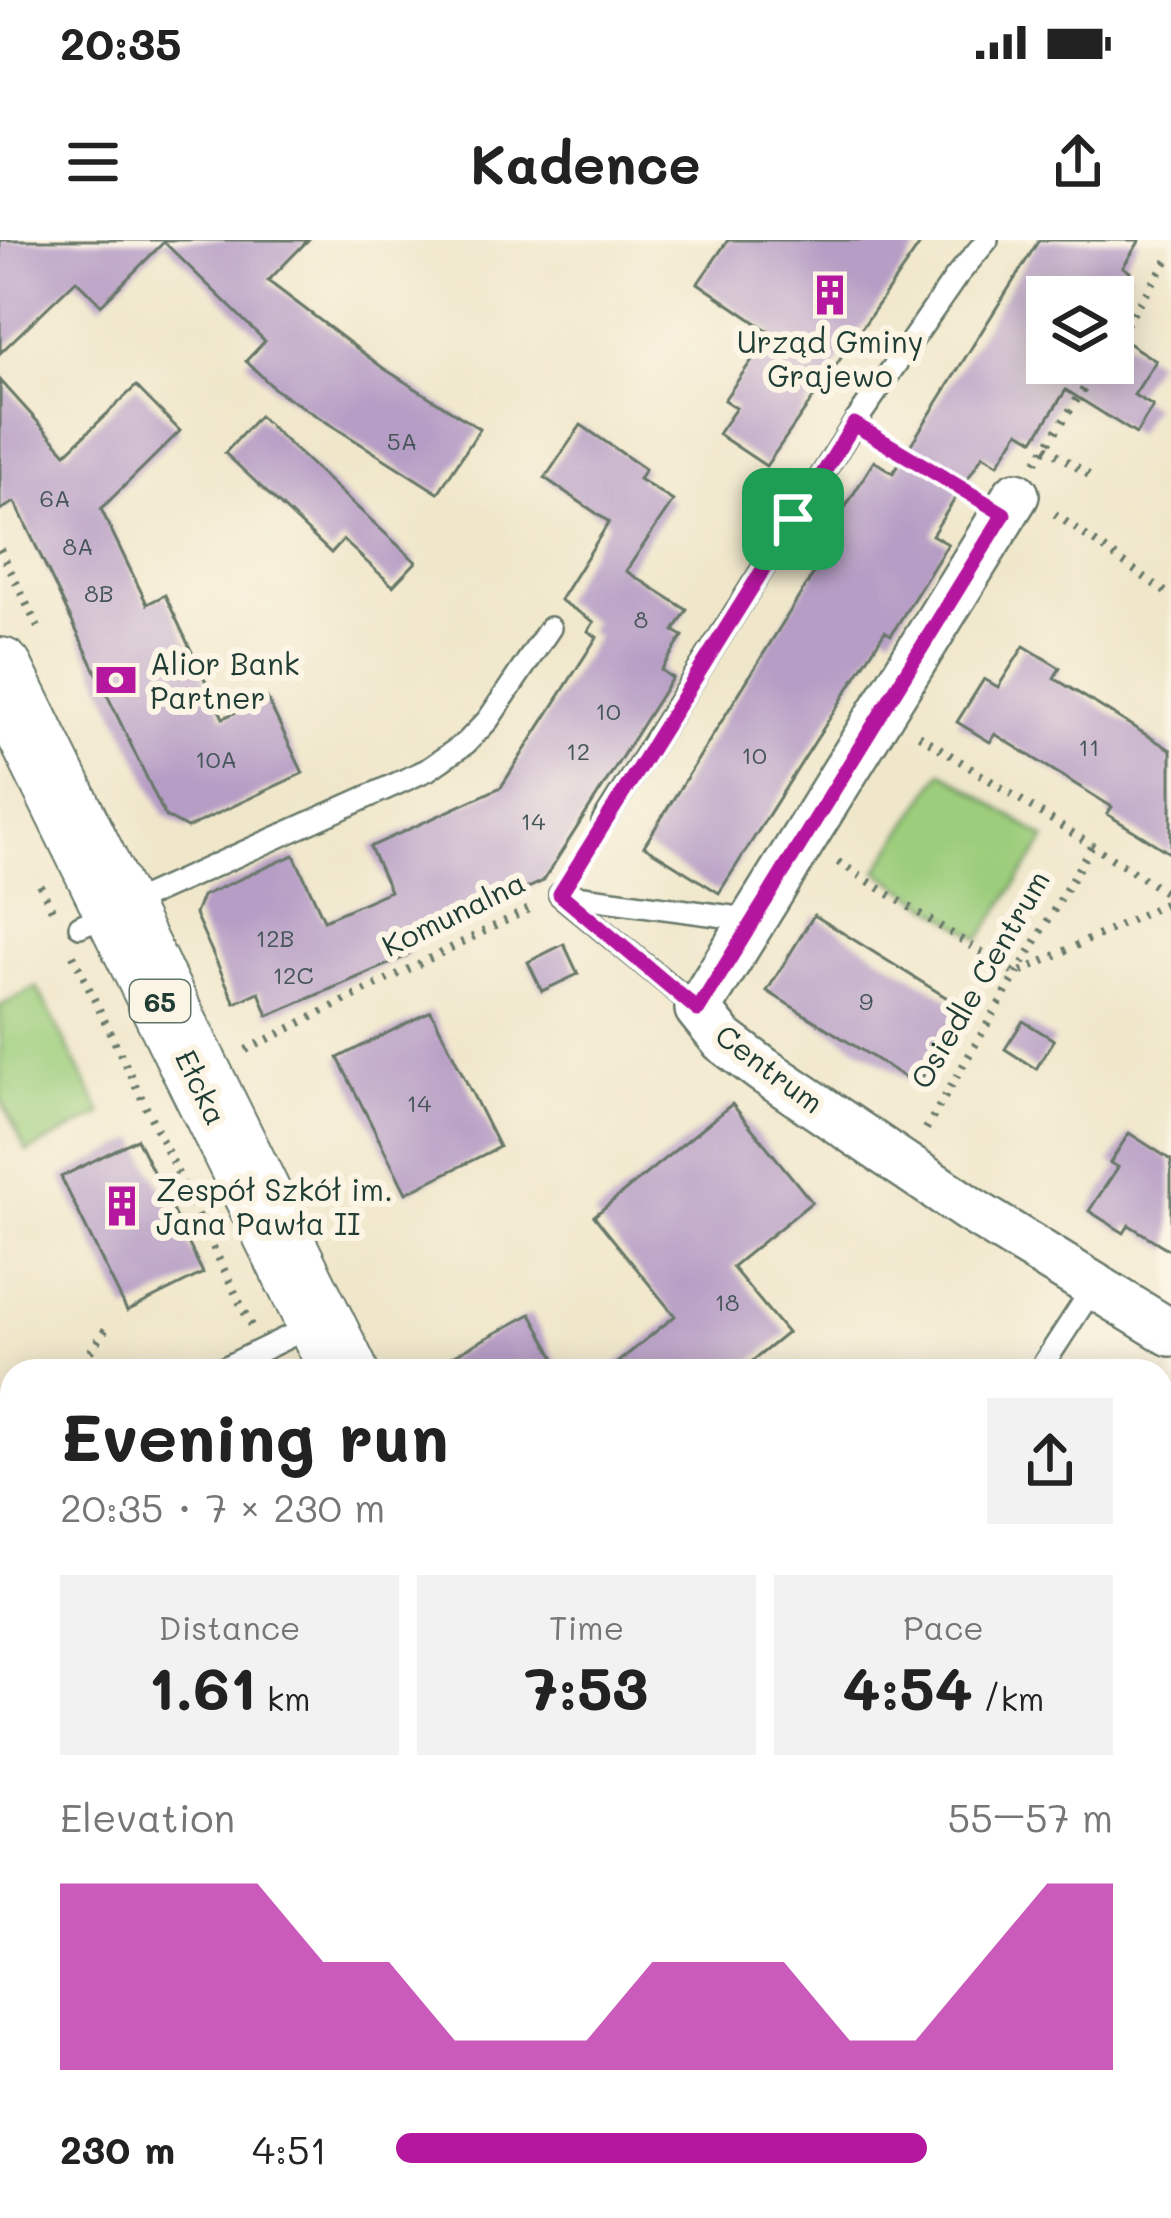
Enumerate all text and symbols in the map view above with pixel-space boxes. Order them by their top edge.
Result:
text: 20:35 [60,13,182,71]
text: Kadence [470,127,701,198]
icon: menu [60,129,126,195]
icon: share [1045,129,1111,195]
building icon: Urząd Gminy Grajewo [807,272,853,318]
map controls [1026,276,1134,384]
button: layers [1026,276,1134,384]
place label: Urząd Gminy Grajewo [737,321,923,395]
house number: 5A [387,425,417,456]
pin [742,468,844,570]
house number: 6A [39,482,71,513]
icon: arrive [760,486,826,552]
house number: 8A [62,530,94,561]
house number: 8B [84,577,114,608]
house number: 8 [634,603,648,634]
place label: Alior Bank Partner [150,643,300,717]
bank icon: Alior Bank Partner [93,657,139,703]
house number: 10 [595,695,621,726]
house number: 11 [1078,731,1100,762]
house number: 12 [566,735,590,766]
house number: 10 [741,739,767,770]
house number: 10A [195,743,237,774]
house number: 14 [521,805,545,836]
street label: Komunalna [375,861,531,965]
street label: Osiedle Centrum [900,862,1058,1096]
house number: 12B [256,922,295,953]
house number: 12C [272,959,314,990]
road number: 65 [130,980,190,1022]
house number: 9 [859,985,873,1016]
street label: Centrum [708,1014,832,1122]
street label: Ełcka [167,1043,237,1131]
house number: 14 [407,1087,431,1118]
place label: Zespół Szkół im. Jana Pawła II [156,1169,393,1243]
building icon: Zespół Szkół im. Jana Pawła II [99,1183,145,1229]
house number: 18 [714,1286,740,1317]
text: Evening run [60,1393,449,1479]
button: share [987,1398,1113,1524]
text: 20:35 · 7 × 230 m [60,1481,385,1532]
text: Distance [159,1605,301,1648]
text: Time [549,1605,624,1648]
text: Pace [903,1605,984,1648]
text: 1.61 [148,1648,256,1726]
text: 7:53 [525,1648,648,1726]
text: 4:54 [843,1648,973,1726]
text: km [256,1676,311,1719]
text: /km [973,1676,1044,1719]
text: Elevation [60,1791,235,1842]
text: 55–57 m [948,1791,1113,1842]
text: 230 m [60,2123,175,2174]
text: 4:51 [252,2123,327,2174]

